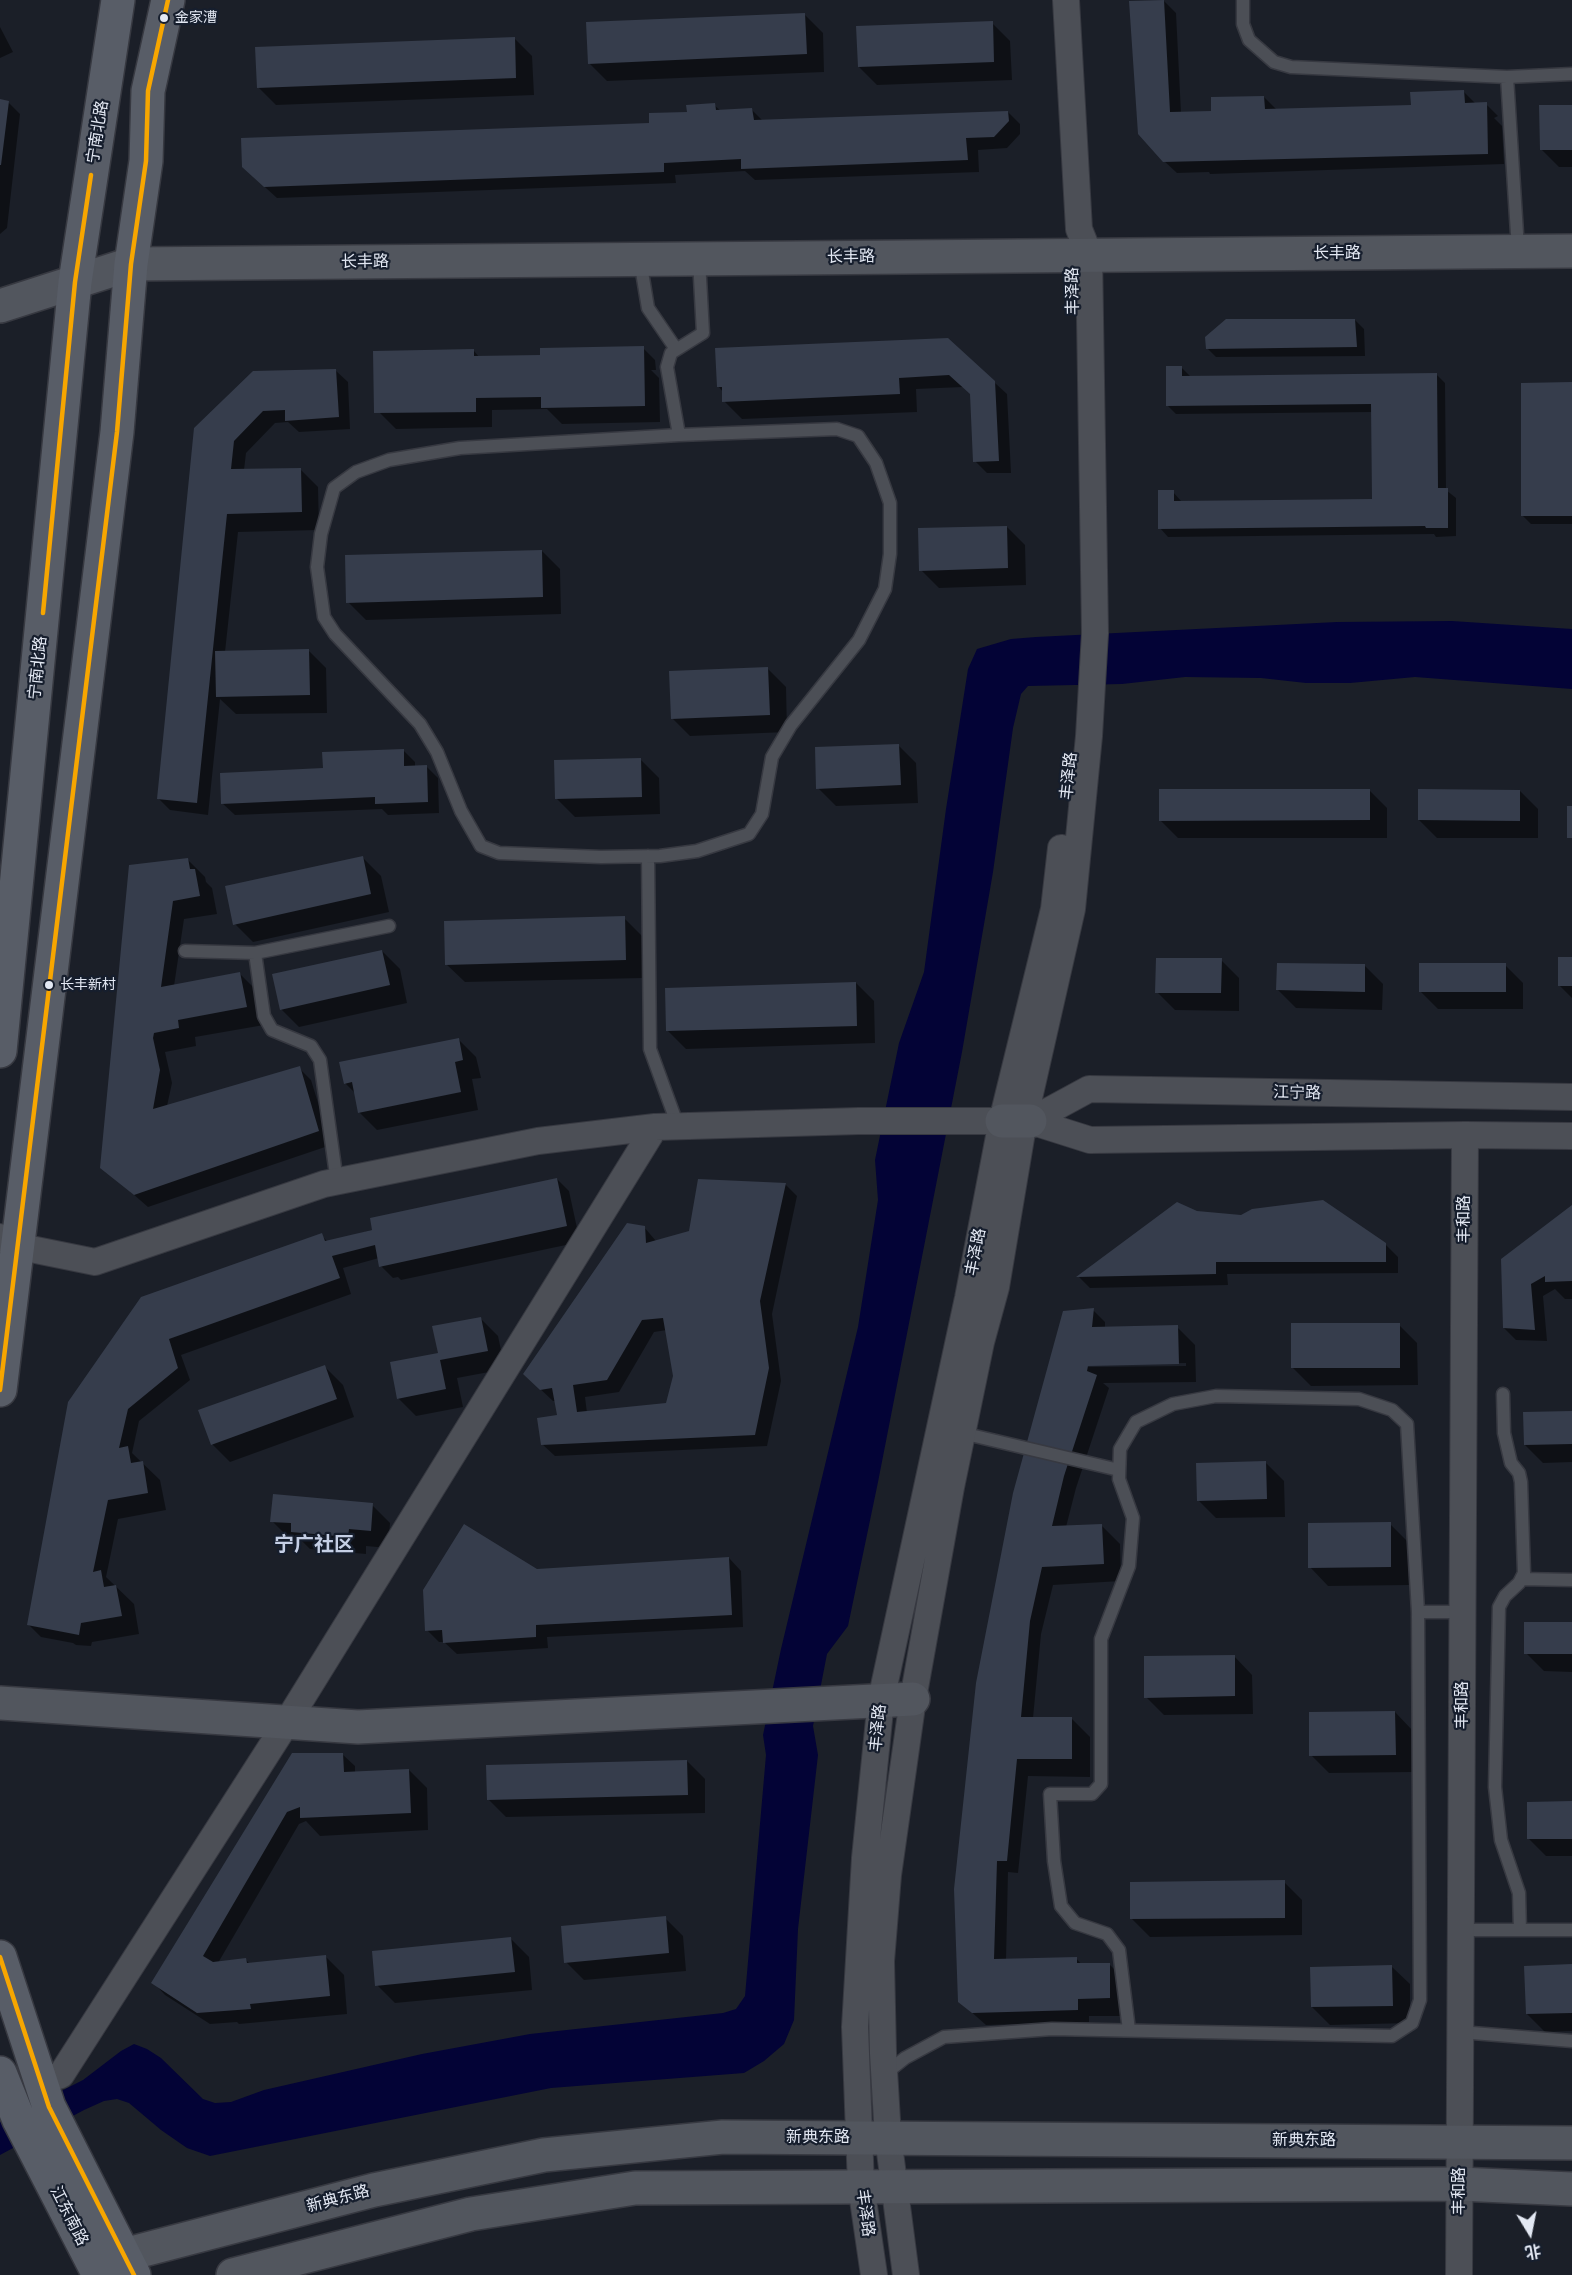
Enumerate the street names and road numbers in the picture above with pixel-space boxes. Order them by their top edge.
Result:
street label: 宁南北路 [84,99,112,165]
street label: 长丰路 [1313,243,1361,263]
street label: 长丰路 [827,247,875,267]
street label: 长丰路 [341,252,389,272]
street label: 丰泽路 [1063,267,1083,315]
street label: 宁南北路 [25,635,51,701]
street label: 丰泽路 [1057,751,1081,801]
street label: 江宁路 [1273,1083,1321,1103]
street label: 丰和路 [1454,1195,1474,1243]
street label: 丰泽路 [962,1227,990,1277]
street label: 丰和路 [1452,1681,1472,1729]
street label: 丰泽路 [866,1703,890,1753]
street label: 新典东路 [786,2127,850,2147]
street label: 新典东路 [1272,2130,1336,2150]
street label: 丰和路 [1449,2167,1469,2215]
street label: 新典东路 [305,2181,371,2217]
street label: 江东南路 [46,2183,92,2249]
street label: 丰泽路 [852,2188,878,2238]

